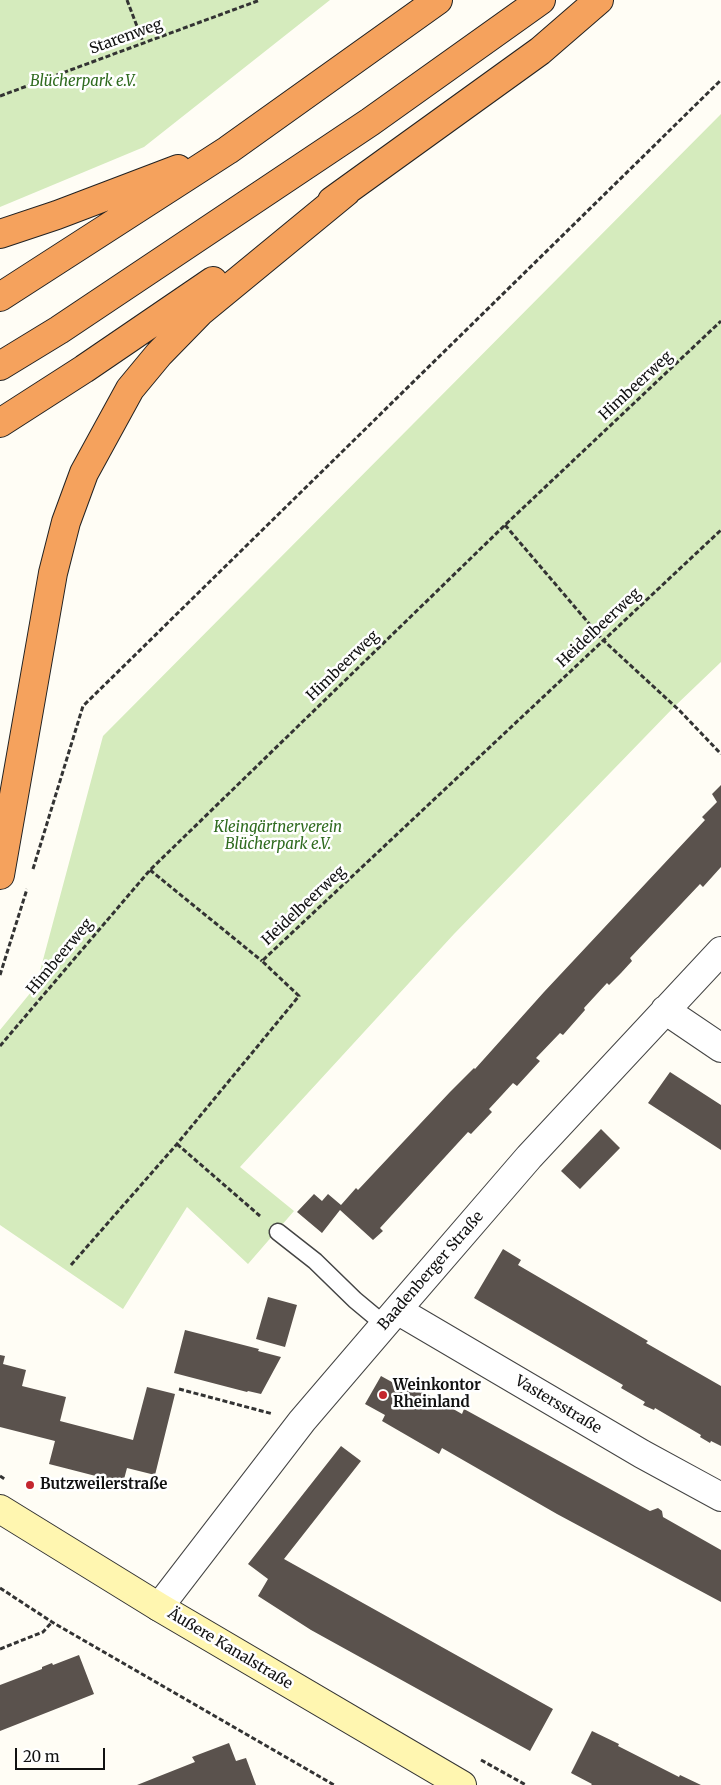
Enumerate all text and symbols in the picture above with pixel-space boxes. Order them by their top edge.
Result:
street label: Starenweg [87,16,165,58]
park label: Blücherpark e.V. [30,73,136,91]
street label: Himbeerweg [596,348,676,424]
street label: Heidelbeerweg [553,585,645,671]
street label: Himbeerweg [303,627,383,705]
park label: Kleingärtnerverein Blücherpark e.V. [214,819,342,854]
street label: Heidelbeerweg [258,863,350,949]
street label: Himbeerweg [23,915,97,999]
street label: Baadenberger Straße [375,1208,487,1334]
street label: Vastersstraße [512,1372,604,1438]
place label: Weinkontor Rheinland [393,1377,481,1412]
marker: Weinkontor Rheinland [377,1389,389,1401]
place label: Butzweilerstraße [40,1476,167,1494]
marker: Butzweilerstraße [24,1479,36,1491]
street label: Äußere Kanalstraße [164,1605,296,1693]
scale bar [18,1738,108,1770]
text: 20 m [23,1747,60,1766]

